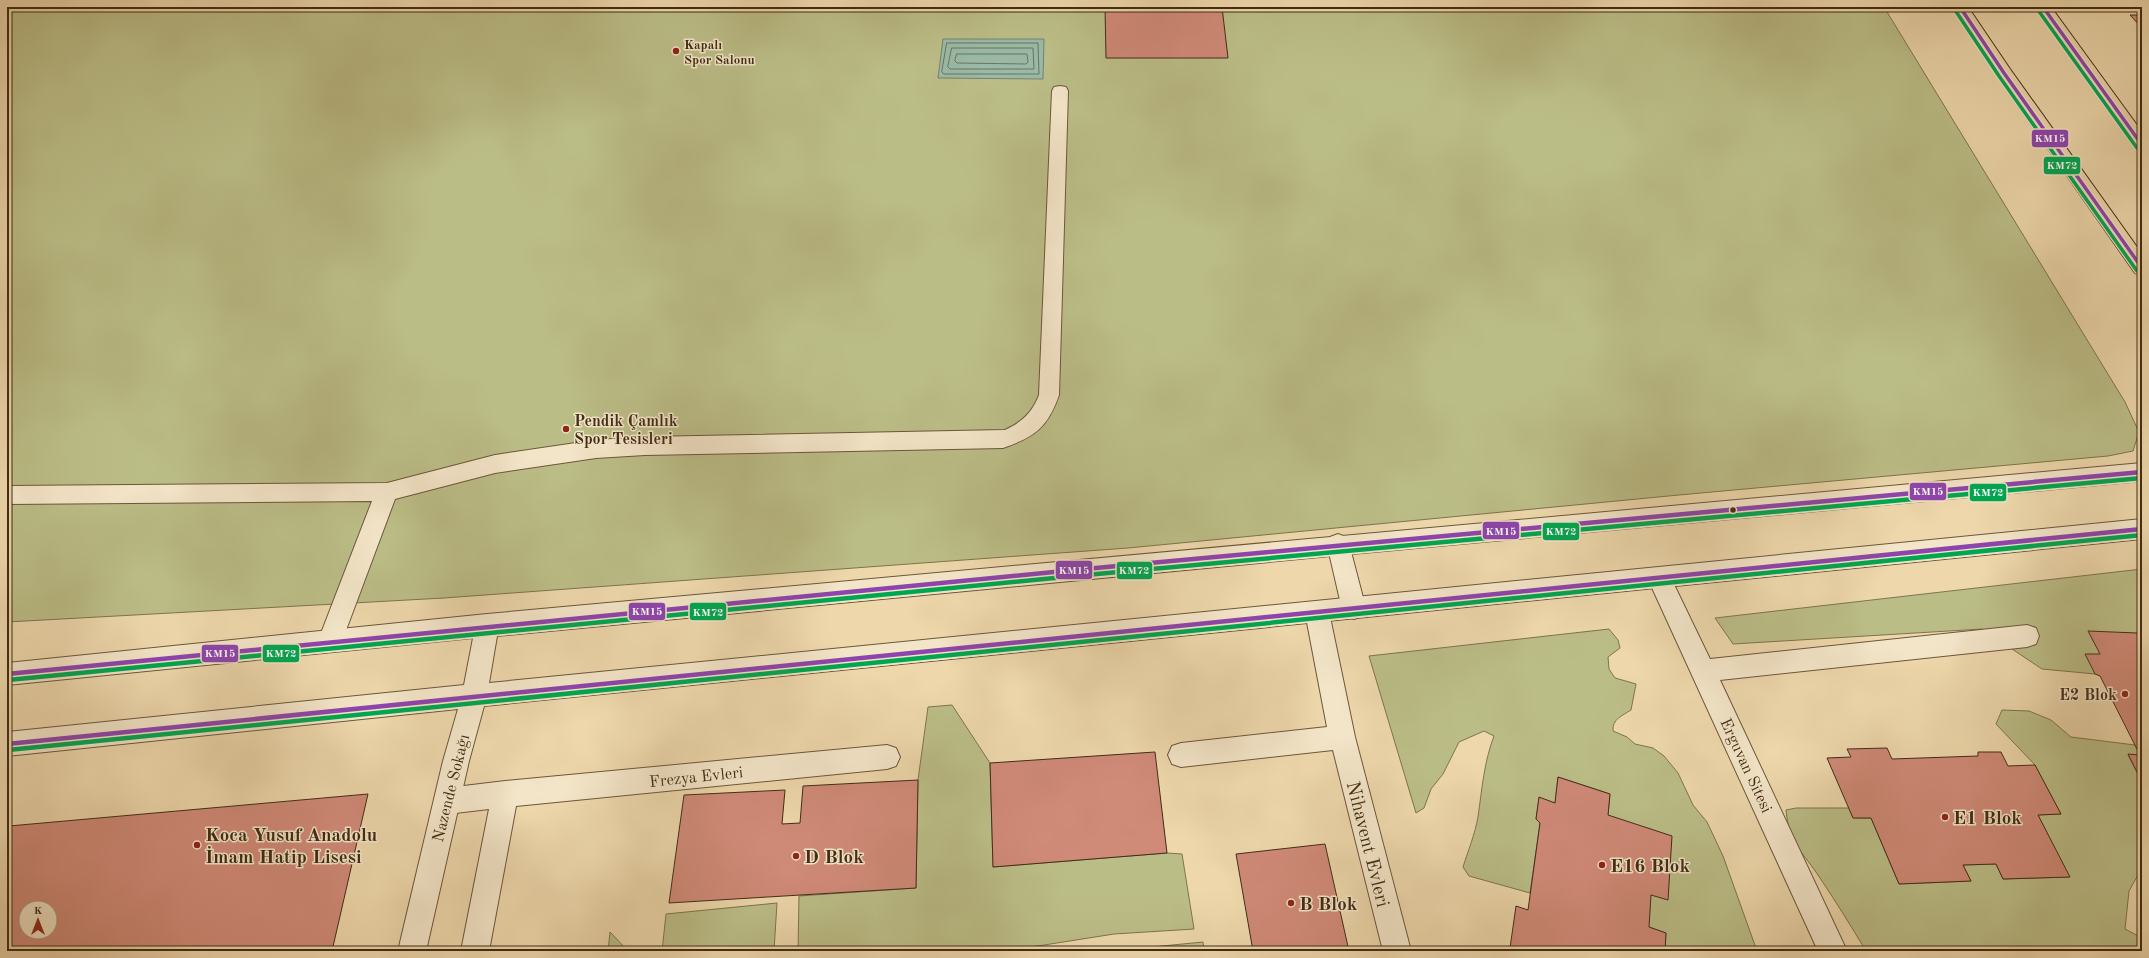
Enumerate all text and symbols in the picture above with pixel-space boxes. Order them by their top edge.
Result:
place label: Kapalı Spor Salonu [684,39,755,67]
marker: Kapalı Spor Salonu [671,46,681,56]
line badge: KM15 [2031,129,2069,148]
text: KM15 [2034,134,2066,145]
line badge: KM72 [2043,156,2081,175]
text: KM72 [2046,161,2078,172]
place label: Pendik Çamlık Spor Tesisleri [574,414,678,448]
marker: Pendik Çamlık Spor Tesisleri [561,424,571,434]
line badge: KM15 [1909,482,1947,501]
line badge: KM72 [1969,483,2007,502]
text: KM15 [1912,487,1944,498]
text: KM72 [1972,488,2004,499]
unlabelled marker [1728,505,1738,515]
line badge: KM15 [1482,521,1520,540]
line badge: KM72 [1542,522,1580,541]
text: KM15 [1485,527,1517,538]
text: KM72 [1545,527,1577,538]
line badge: KM15 [1055,560,1093,580]
line badge: KM72 [1116,561,1153,580]
text: KM15 [1058,566,1090,577]
text: KM72 [1118,566,1150,577]
line badge: KM15 [628,602,666,621]
line badge: KM72 [689,602,727,621]
text: KM15 [631,607,663,618]
text: KM72 [692,608,724,619]
line badge: KM15 [201,644,239,663]
line badge: KM72 [262,644,300,663]
text: KM15 [204,649,236,660]
text: KM72 [265,649,297,660]
place label: E2 Blok [2059,688,2117,704]
marker: E2 Blok [2120,689,2130,699]
street label: Erguvan Sitesi [1716,716,1774,816]
street label: Nazende Sokağı [431,733,473,844]
street label: Frezya Evleri [649,765,744,791]
street label: Nihavent Evleri [1342,780,1391,909]
place label: E1 Blok [1953,810,2022,829]
marker: E1 Blok [1940,812,1950,822]
place label: Koca Yusuf Anadolu İmam Hatip Lisesi [205,827,377,868]
marker: Koca Yusuf Anadolu İmam Hatip Lisesi [192,840,202,850]
place label: D Blok [804,849,864,868]
marker: D Blok [791,851,801,861]
place label: E16 Blok [1610,858,1690,877]
marker: E16 Blok [1597,860,1607,870]
place label: B Blok [1299,896,1358,915]
marker: B Blok [1286,898,1296,908]
north arrow [18,900,58,940]
text: K [34,906,43,917]

